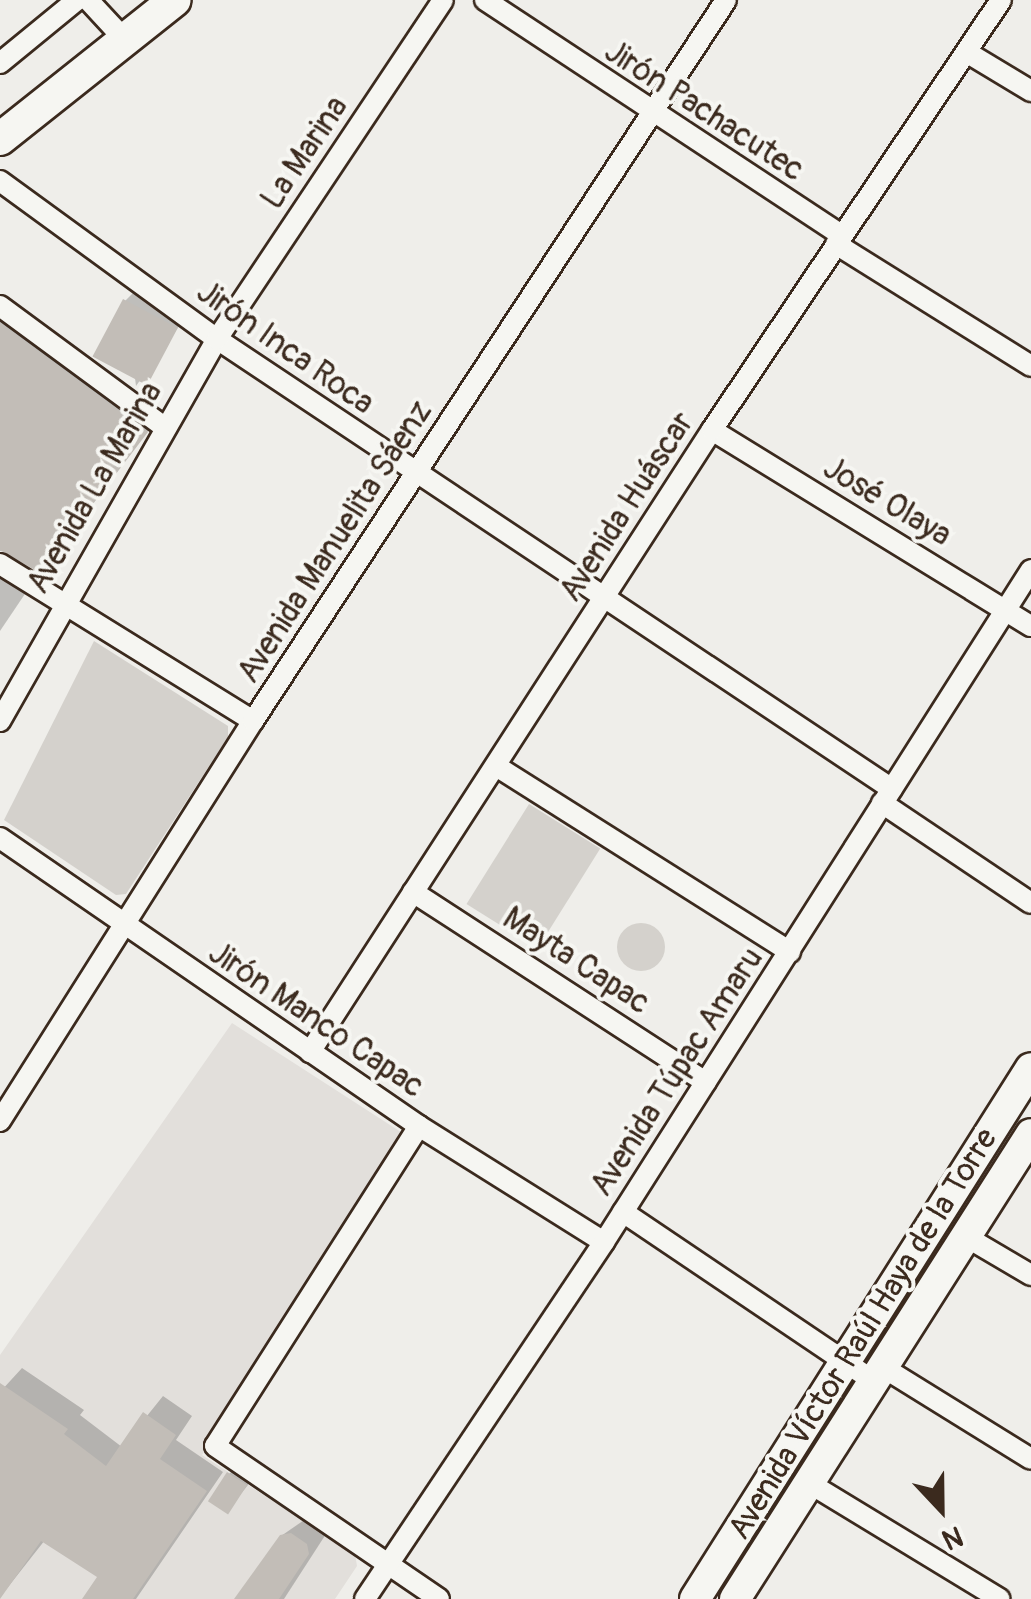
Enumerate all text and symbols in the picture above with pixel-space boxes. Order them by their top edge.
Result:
street label: Jirón Pachacutec [597,32,811,190]
street label: La Marina [253,89,357,217]
street label: Jirón Inca Roca [189,273,381,423]
street label: Avenida La Marina [19,376,171,600]
street label: Avenida Manuelita Sáenz [230,394,440,690]
street label: Avenida Huáscar [552,405,702,609]
street label: José Olaya [816,449,958,555]
street label: Mayta Capac [495,899,657,1023]
street label: Jirón Manco Capac [201,934,431,1106]
street label: Avenida Túpac Amaru [582,941,772,1203]
street label: Avenida Víctor Raúl Haya de la Torre [720,1121,1006,1547]
north arrow [891,1459,991,1559]
text: N [937,1518,968,1557]

